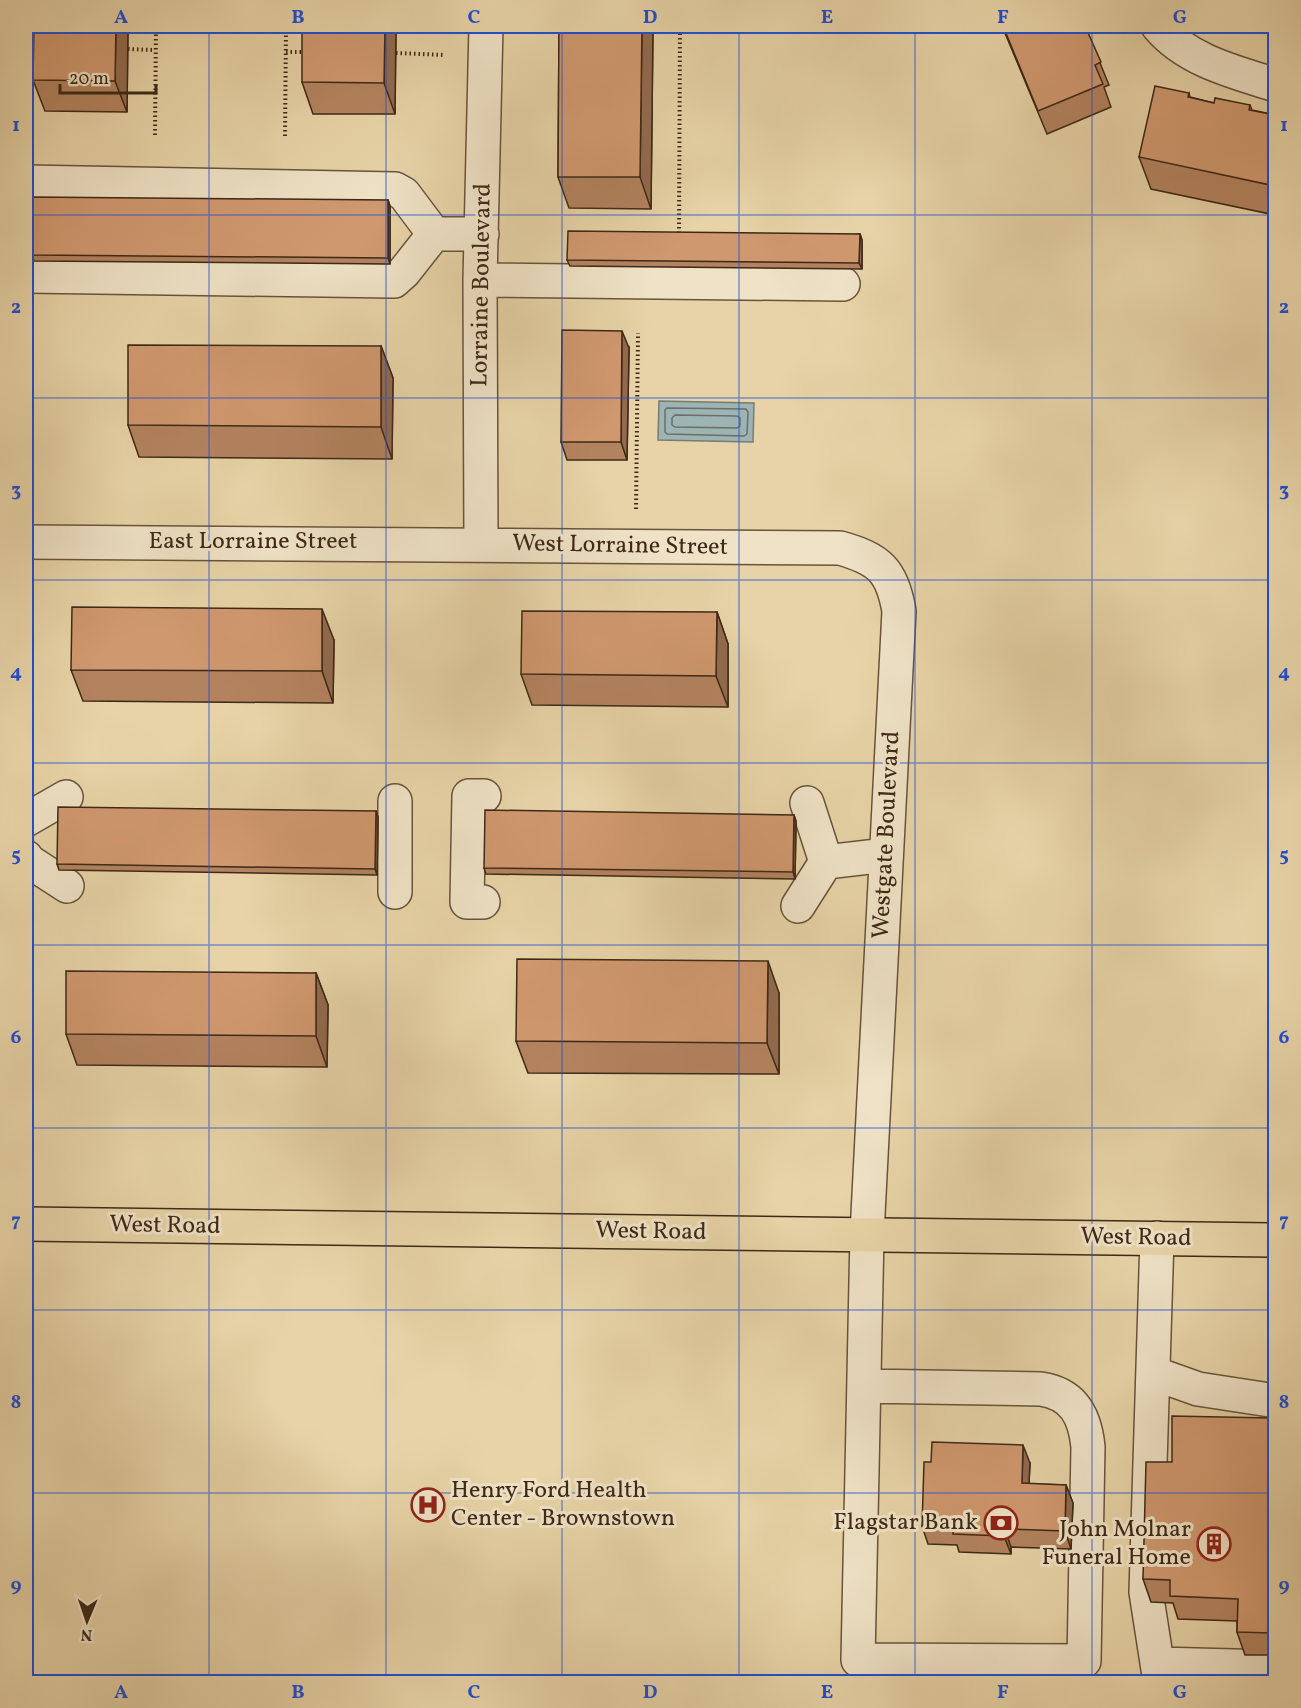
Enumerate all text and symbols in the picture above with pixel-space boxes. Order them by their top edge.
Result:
text: A [114,4,128,32]
text: B [291,4,305,32]
text: C [468,4,481,32]
text: D [643,4,657,32]
text: E [821,4,833,32]
text: F [997,4,1009,32]
text: G [1173,4,1187,32]
scale bar [60,57,156,95]
text: 20 m [69,67,109,92]
text: 1 [12,112,20,140]
text: 1 [1280,112,1288,140]
street label: Lorraine Boulevard [463,183,501,387]
text: 2 [11,294,21,322]
text: 2 [1279,294,1289,322]
text: 3 [11,477,21,505]
text: 3 [1279,477,1289,505]
street label: East Lorraine Street [149,525,357,559]
street label: West Lorraine Street [512,527,728,565]
text: 4 [10,659,22,687]
text: 4 [1278,659,1290,687]
street label: Westgate Boulevard [865,730,909,940]
text: 5 [11,842,21,870]
text: 5 [1279,842,1289,870]
text: 6 [11,1024,22,1052]
text: 6 [1279,1024,1290,1052]
text: 7 [11,1207,21,1235]
text: 7 [1279,1207,1289,1235]
street label: West Road [109,1208,221,1244]
street label: West Road [595,1214,707,1250]
street label: West Road [1080,1220,1192,1256]
text: 8 [11,1389,21,1417]
text: 8 [1279,1389,1289,1417]
place label: Henry Ford Health Center - Brownstown [451,1474,675,1536]
hospital icon: Henry Ford Health Center - Brownstown [410,1487,446,1523]
bank icon: Flagstar Bank [983,1505,1019,1541]
place label: Flagstar Bank [833,1506,978,1540]
place label: John Molnar Funeral Home [1042,1513,1191,1575]
building icon: John Molnar Funeral Home [1196,1526,1232,1562]
text: 9 [10,1572,22,1600]
text: 9 [1278,1572,1290,1600]
north arrow [57,1591,117,1651]
text: N [80,1623,93,1645]
text: A [114,1679,128,1707]
text: B [291,1679,305,1707]
text: C [468,1679,481,1707]
text: D [643,1679,657,1707]
text: E [821,1679,833,1707]
text: F [997,1679,1009,1707]
text: G [1173,1679,1187,1707]

